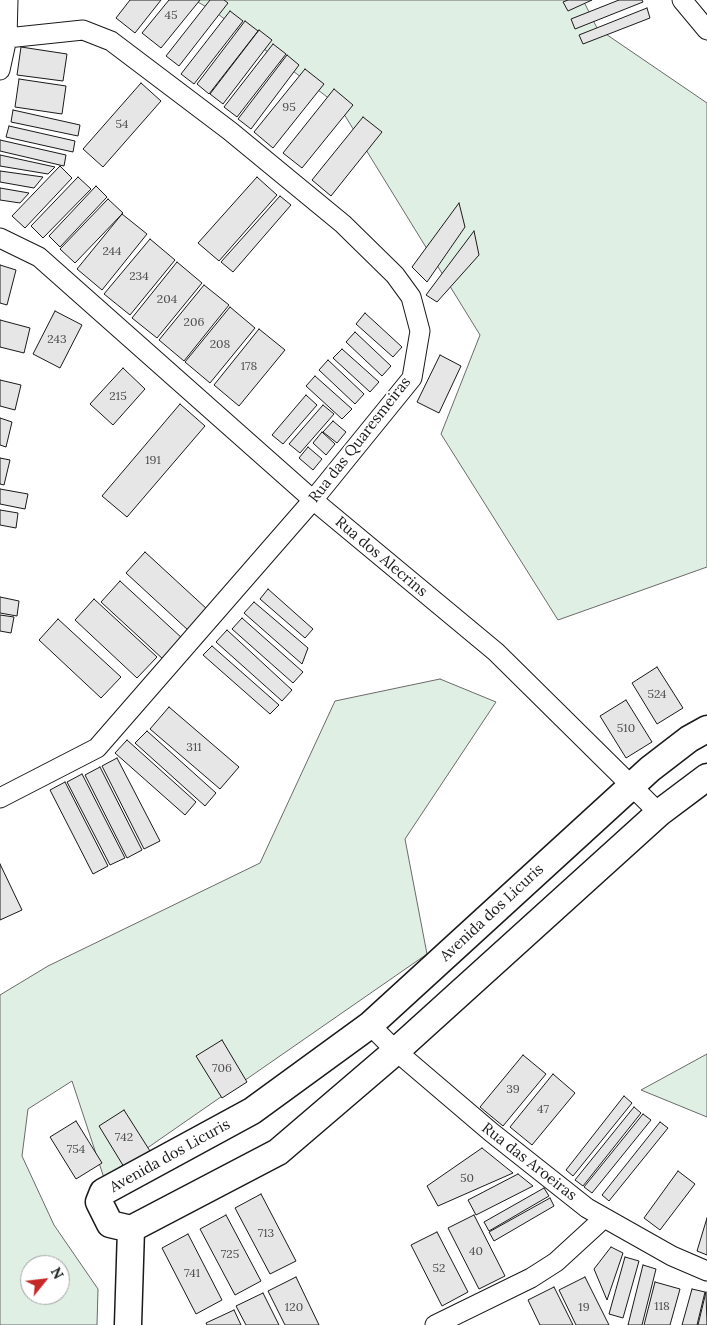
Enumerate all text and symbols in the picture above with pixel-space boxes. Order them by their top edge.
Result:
house number: 45 [164,9,178,23]
house number: 95 [282,101,296,115]
house number: 54 [115,118,129,132]
house number: 244 [102,245,122,259]
house number: 234 [129,270,149,284]
house number: 204 [157,293,177,307]
house number: 206 [184,316,204,330]
house number: 243 [47,333,67,347]
house number: 208 [210,338,230,352]
house number: 178 [241,360,257,374]
street label: Rua das Quaresmeiras [305,374,415,506]
house number: 215 [109,390,127,404]
house number: 191 [145,454,161,468]
street label: Rua dos Alecrins [331,513,431,601]
house number: 524 [647,688,667,702]
house number: 510 [617,722,635,736]
house number: 311 [186,741,202,755]
street label: Avenida dos Licuris [437,860,547,966]
house number: 706 [212,1062,232,1076]
house number: 39 [506,1083,520,1097]
house number: 47 [537,1103,549,1117]
street label: Avenida dos Licuris [107,1115,233,1197]
street label: Rua das Aroeiras [478,1119,580,1205]
house number: 742 [115,1131,133,1145]
house number: 754 [67,1143,85,1157]
house number: 50 [460,1172,474,1186]
house number: 713 [258,1227,274,1241]
house number: 40 [469,1245,483,1259]
house number: 725 [221,1248,239,1262]
north arrow [20,1255,70,1305]
house number: 52 [433,1262,445,1276]
text: N [47,1264,68,1282]
house number: 741 [184,1267,200,1281]
house number: 118 [654,1300,670,1314]
house number: 120 [285,1301,303,1315]
house number: 19 [578,1301,590,1315]

